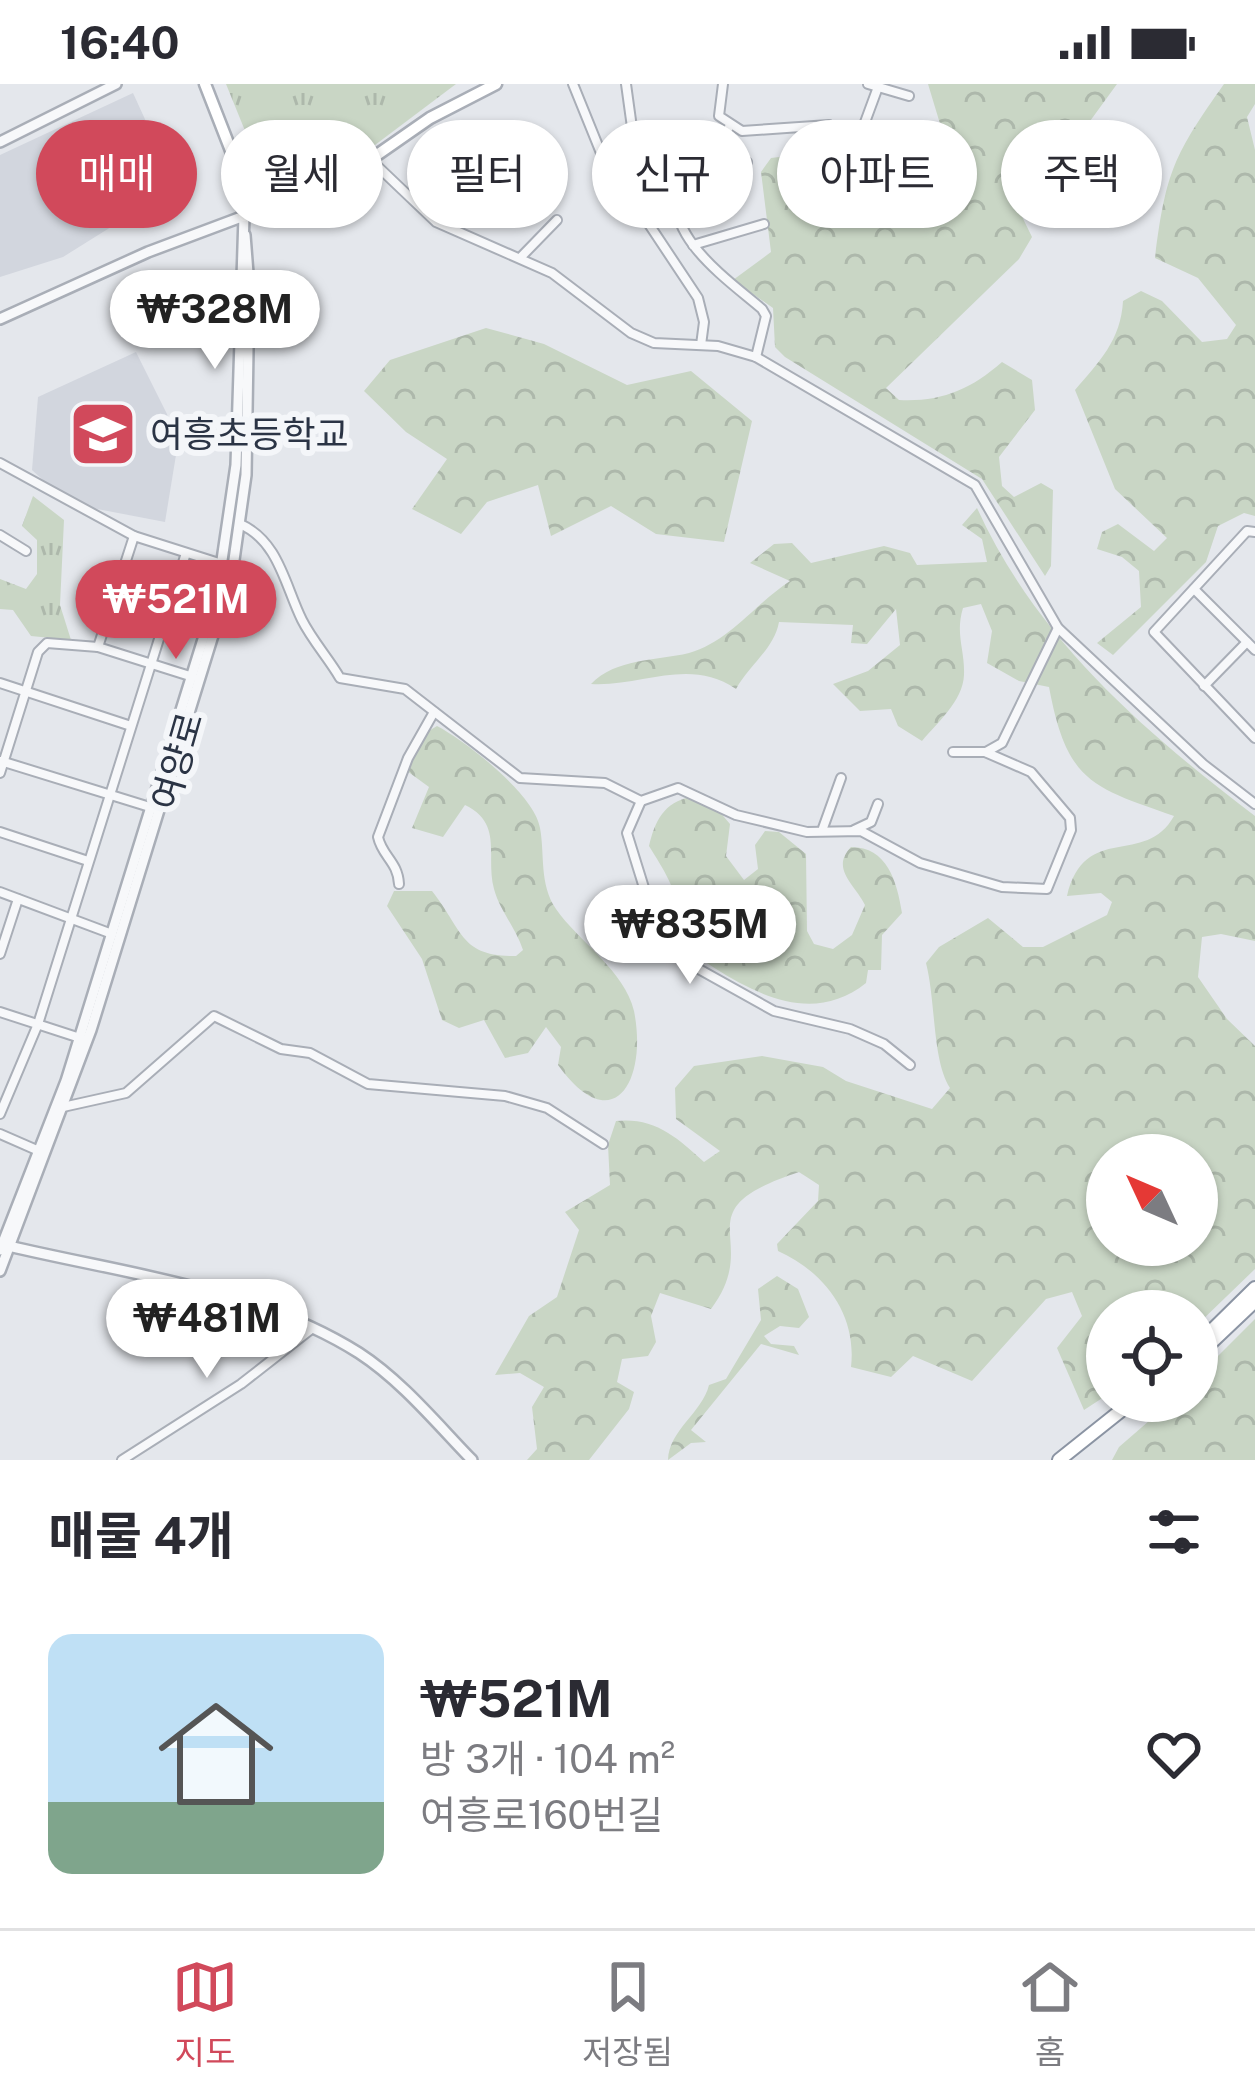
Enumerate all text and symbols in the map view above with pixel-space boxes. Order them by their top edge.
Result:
text: 16:40 [60,16,180,69]
chip: 매매 [36,120,197,228]
chip: 월세 [221,120,383,228]
chip: 필터 [407,120,568,228]
chip: 신규 [592,120,753,228]
chip: 아파트 [777,120,977,228]
chip: 주택 [1001,120,1162,228]
pin: ₩328M [131,270,299,372]
text: ₩328M [137,286,293,332]
school or university icon: 여흥초등학교 [68,399,138,469]
place label: 여흥초등학교 [150,413,349,455]
pin: ₩521M [92,560,260,662]
text: ₩521M [102,576,250,622]
street label: 여양로 [143,707,211,815]
pin: ₩835M [606,885,774,987]
text: ₩835M [611,901,769,947]
north arrow [1086,1134,1218,1266]
map controls [1086,1134,1218,1422]
pin: ₩481M [123,1279,291,1381]
button: locate [1086,1290,1218,1422]
text: ₩481M [133,1295,281,1341]
icon: filters [1141,1499,1207,1565]
text: 매물 4개 [48,1506,234,1565]
text: ₩521M [420,1669,612,1728]
icon: home [144,1682,288,1826]
icon: heart [1141,1721,1207,1787]
text: 방 3개 · 104 m² [420,1736,675,1782]
text: 여흥로160번길 [420,1792,663,1838]
tab: 지도 [172,1954,238,2074]
tab: 저장됨 [582,1954,673,2074]
tab: 홈 [1017,1954,1083,2074]

